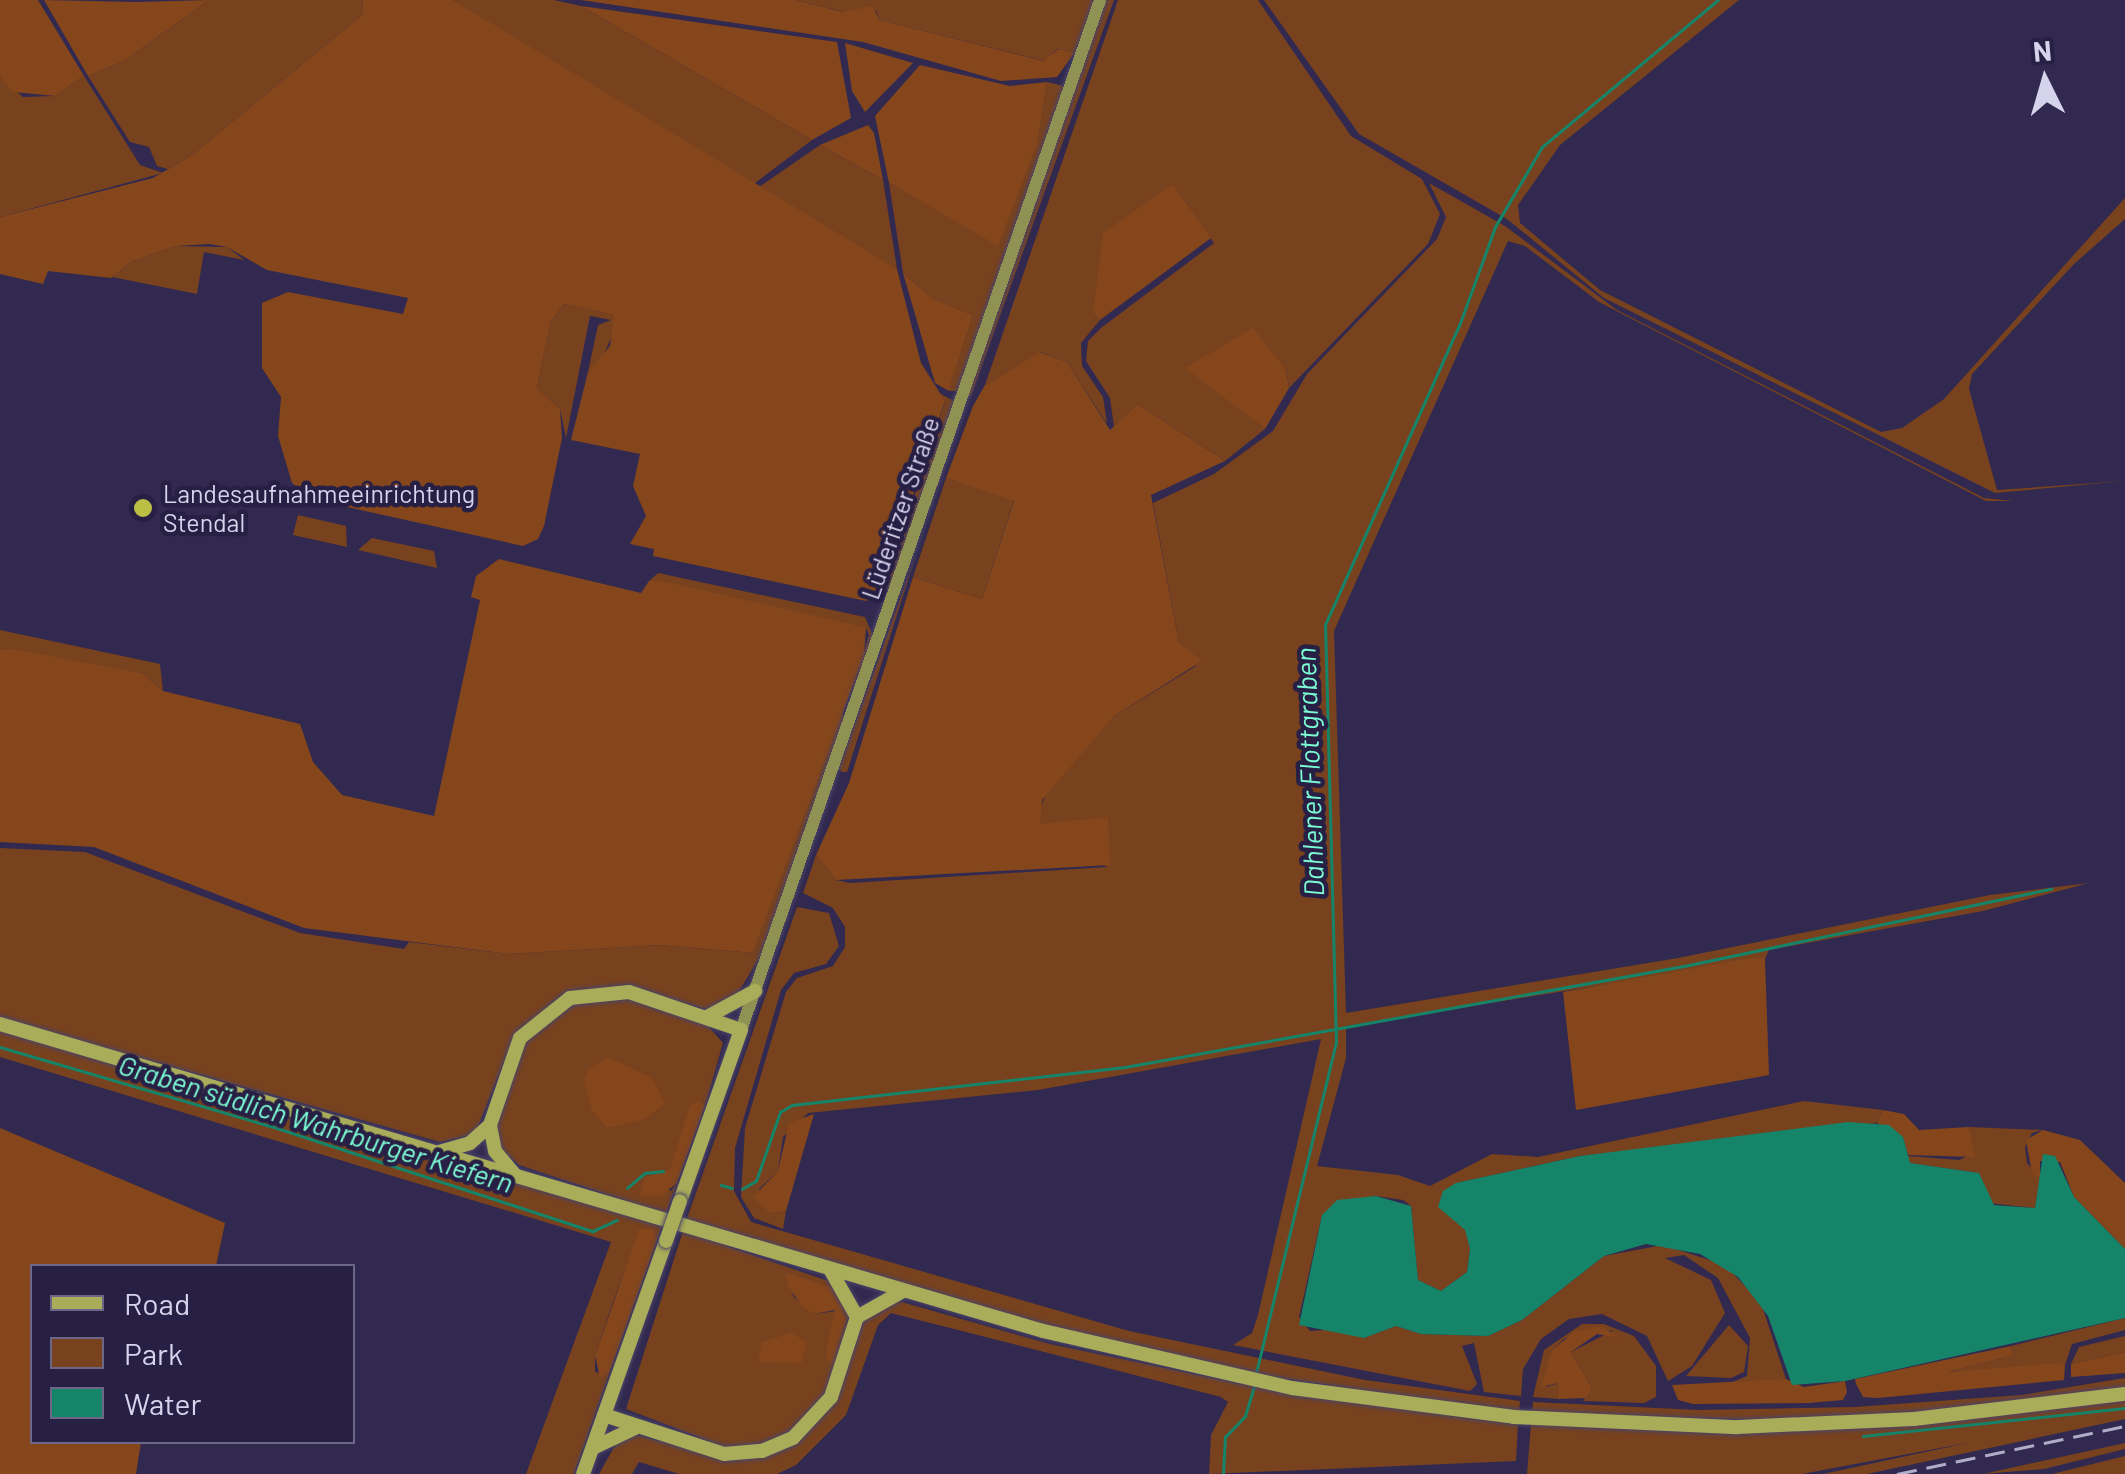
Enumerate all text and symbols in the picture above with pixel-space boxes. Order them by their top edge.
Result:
north arrow [1995,30,2095,130]
text: N [2032,32,2053,68]
street label: Lüderitzer Straße [855,413,945,603]
place label: Landesaufnahmeeinrichtung Stendal [163,479,475,538]
marker: Landesaufnahmeeinrichtung Stendal [132,497,154,519]
water label: Dahlener Flottgraben [1288,647,1330,897]
water label: Graben südlich Wahrburger Kiefern [115,1047,517,1199]
legend [30,1264,355,1444]
text: Road [124,1285,190,1321]
text: Park [124,1335,183,1371]
text: Water [124,1385,202,1421]

